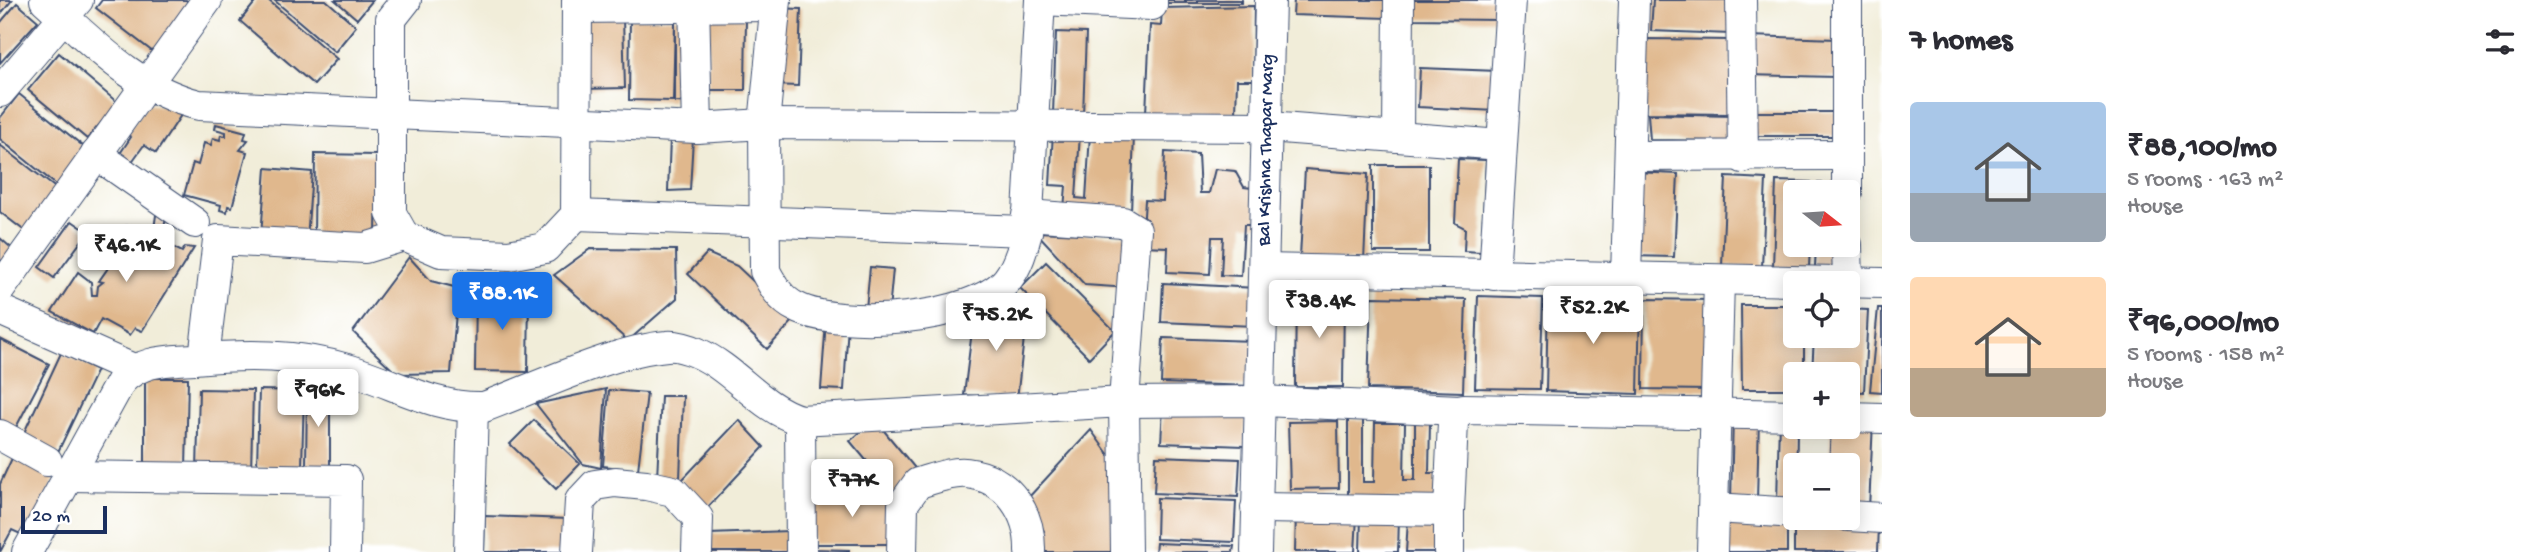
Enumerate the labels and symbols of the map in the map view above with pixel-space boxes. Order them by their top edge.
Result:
street label: Bal Krishna Thapar Marg [1254,54,1280,247]
north arrow [1783,180,1860,257]
pin: ₹46.1K [69,224,183,284]
pin: ₹88.1K [445,272,559,332]
pin: ₹38.4K [1262,280,1376,340]
pin: ₹52.2K [1536,286,1650,346]
pin: ₹75.2K [939,294,1053,353]
pin: ₹96K [277,370,359,429]
pin: ₹77K [811,460,893,519]
scale bar [21,503,107,535]

